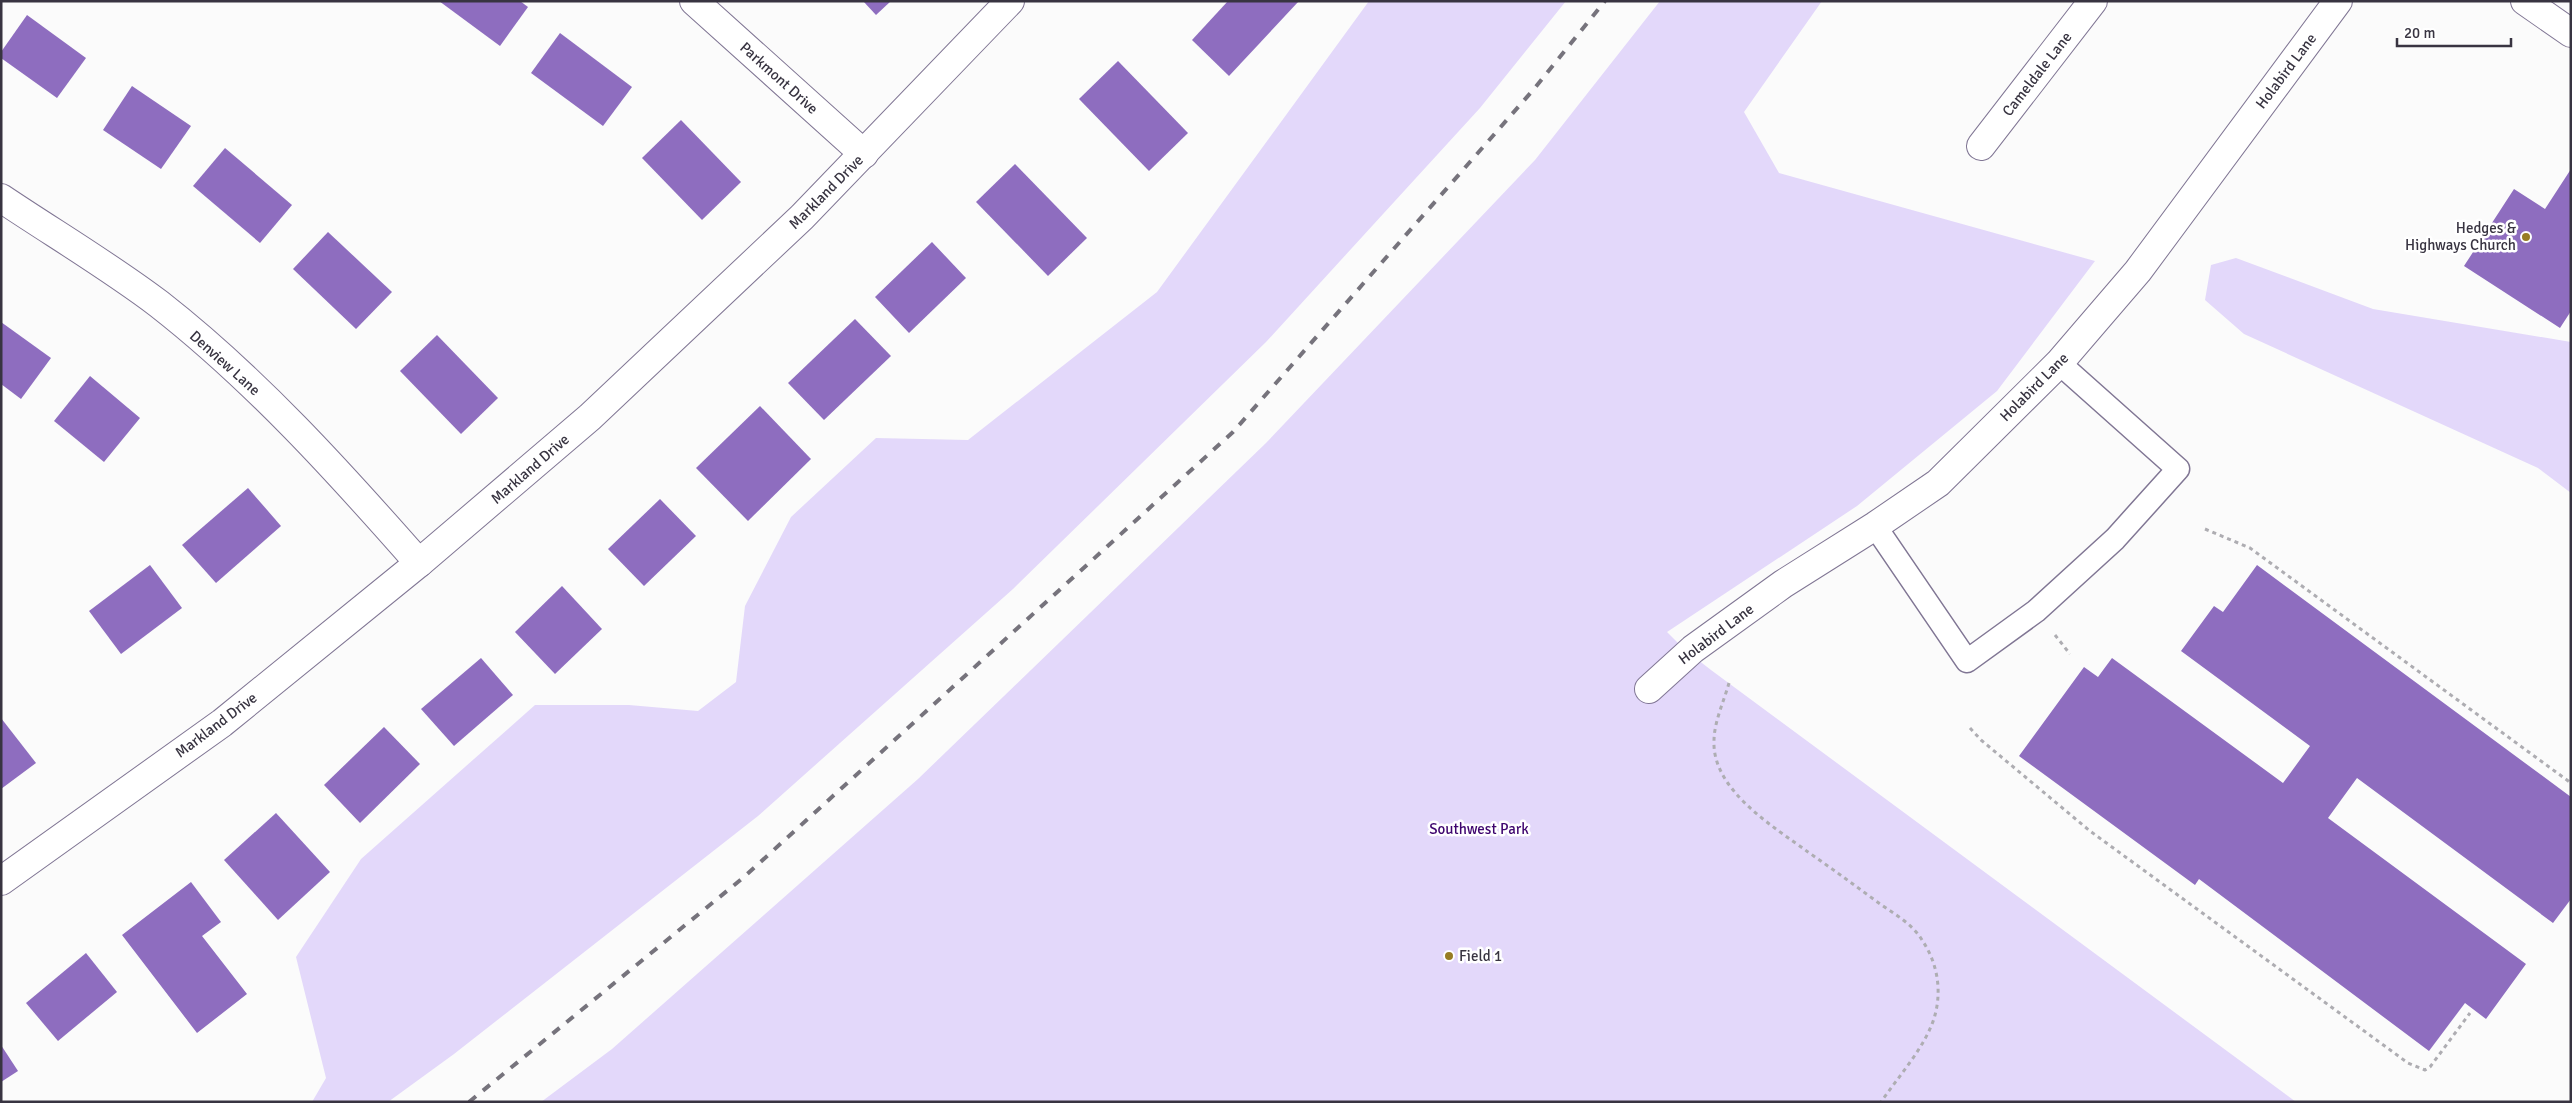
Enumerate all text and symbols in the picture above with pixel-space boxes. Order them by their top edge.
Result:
scale bar [2397,15,2511,47]
text: 20 m [2404,24,2435,42]
street label: Cameldale Lane [1999,28,2075,120]
street label: Holabird Lane [2252,30,2320,112]
street label: Parkmont Drive [736,38,822,118]
street label: Markland Drive [785,151,867,233]
place label: Hedges & Highways Church [2405,219,2517,254]
marker: Hedges & Highways Church [2520,231,2532,243]
street label: Denview Lane [186,327,264,399]
street label: Holabird Lane [1996,349,2072,425]
street label: Markland Drive [487,430,573,508]
street label: Holabird Lane [1675,600,1757,668]
street label: Markland Drive [172,688,260,762]
park label: Southwest Park [1429,820,1529,838]
place label: Field 1 [1459,947,1502,965]
marker: Field 1 [1443,950,1455,962]

